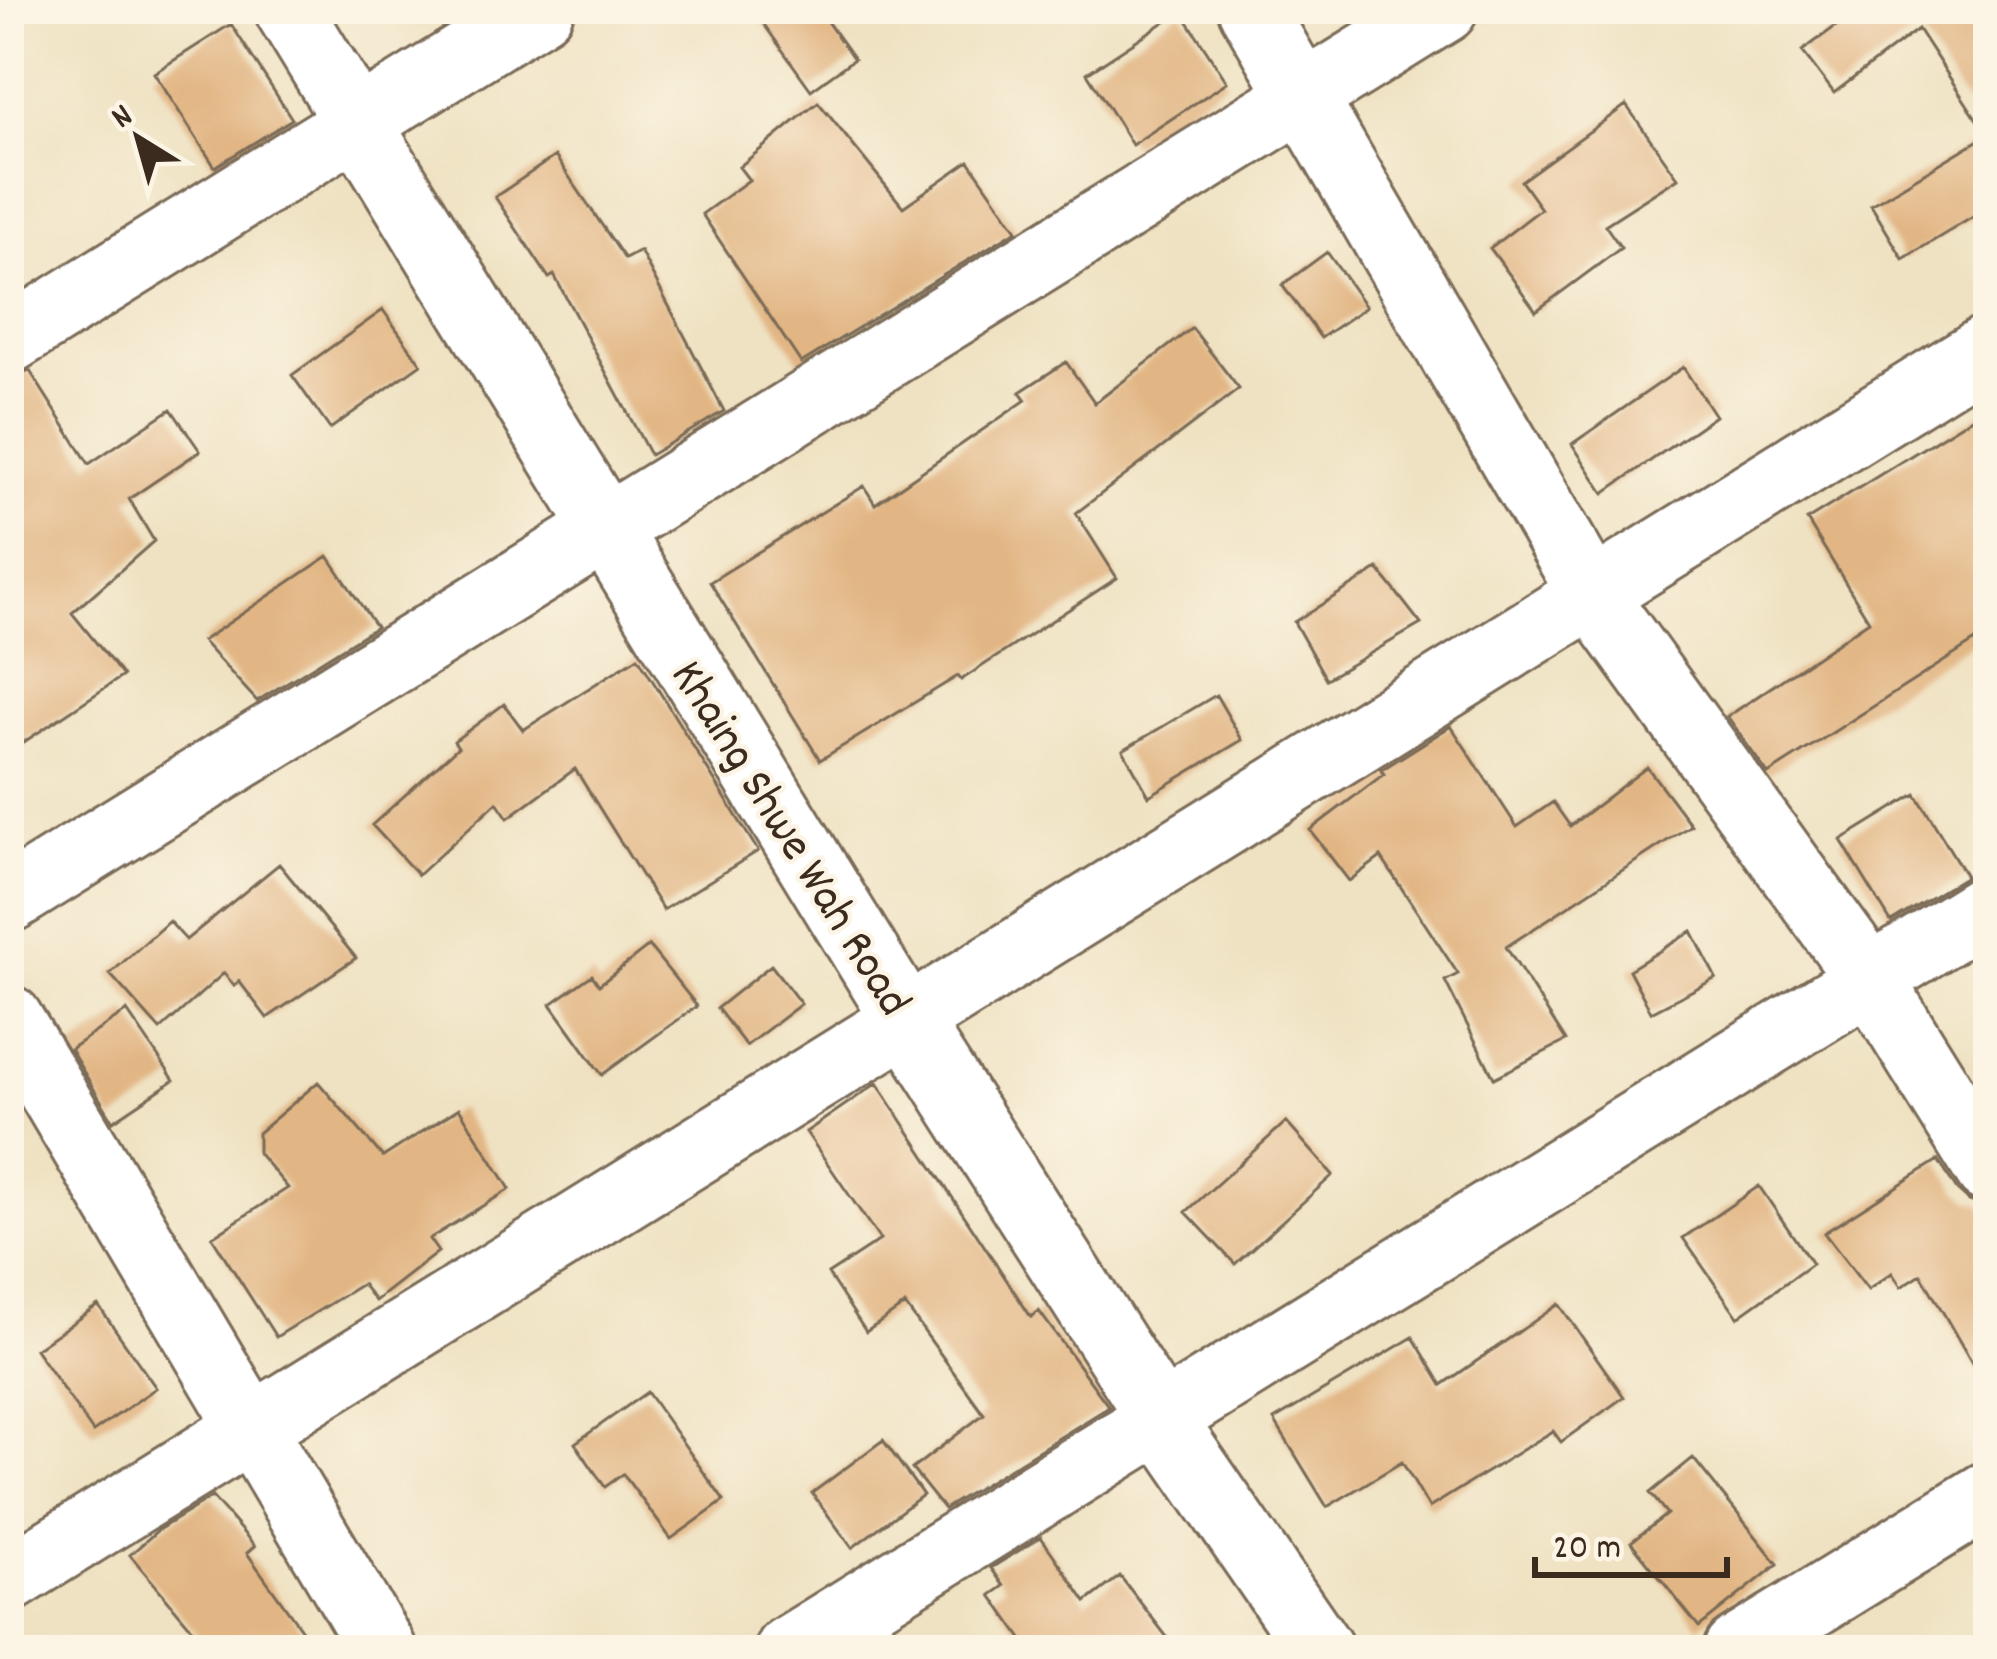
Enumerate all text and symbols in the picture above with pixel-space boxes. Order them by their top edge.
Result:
north arrow [78,78,198,198]
text: N [103,95,144,142]
street label: Khaing Shwe Wah Road [650,648,925,1032]
scale bar [1535,1503,1727,1577]
text: 20 m [1553,1524,1621,1576]

